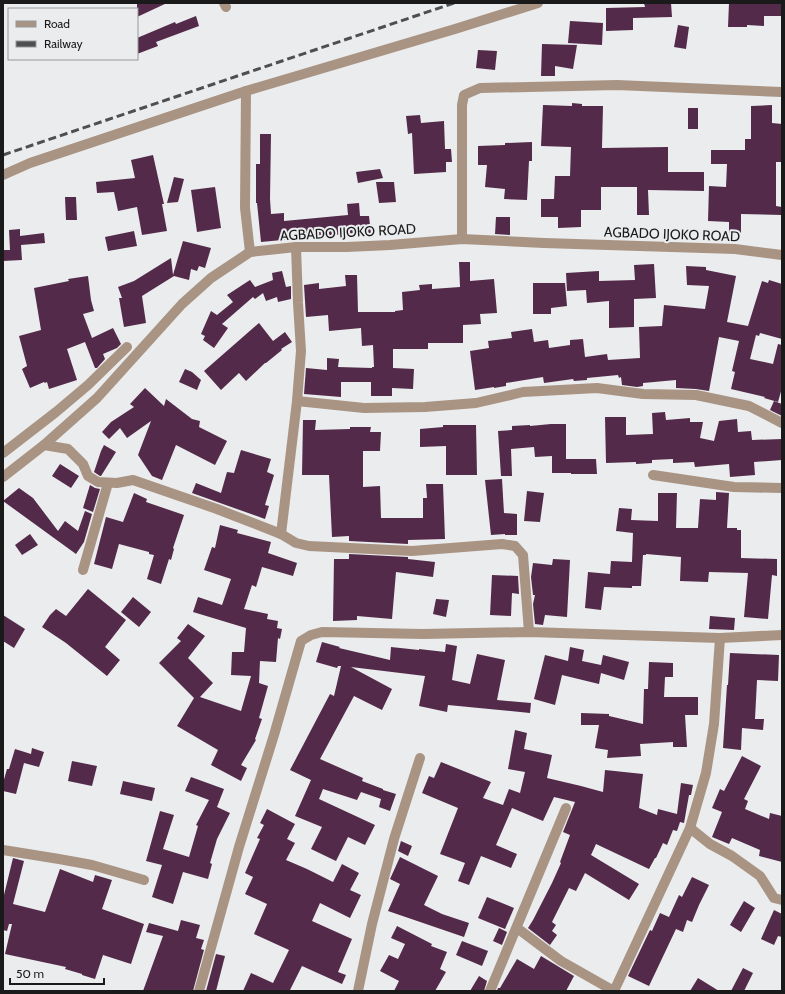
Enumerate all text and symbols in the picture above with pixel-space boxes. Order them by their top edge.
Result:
legend [8,8,138,60]
text: Road [44,16,70,31]
text: Railway [44,36,82,51]
street label: AGBADO IJOKO ROAD [280,219,416,245]
street label: AGBADO IJOKO ROAD [604,223,740,245]
scale bar [10,960,104,986]
text: 50 m [16,966,44,981]

